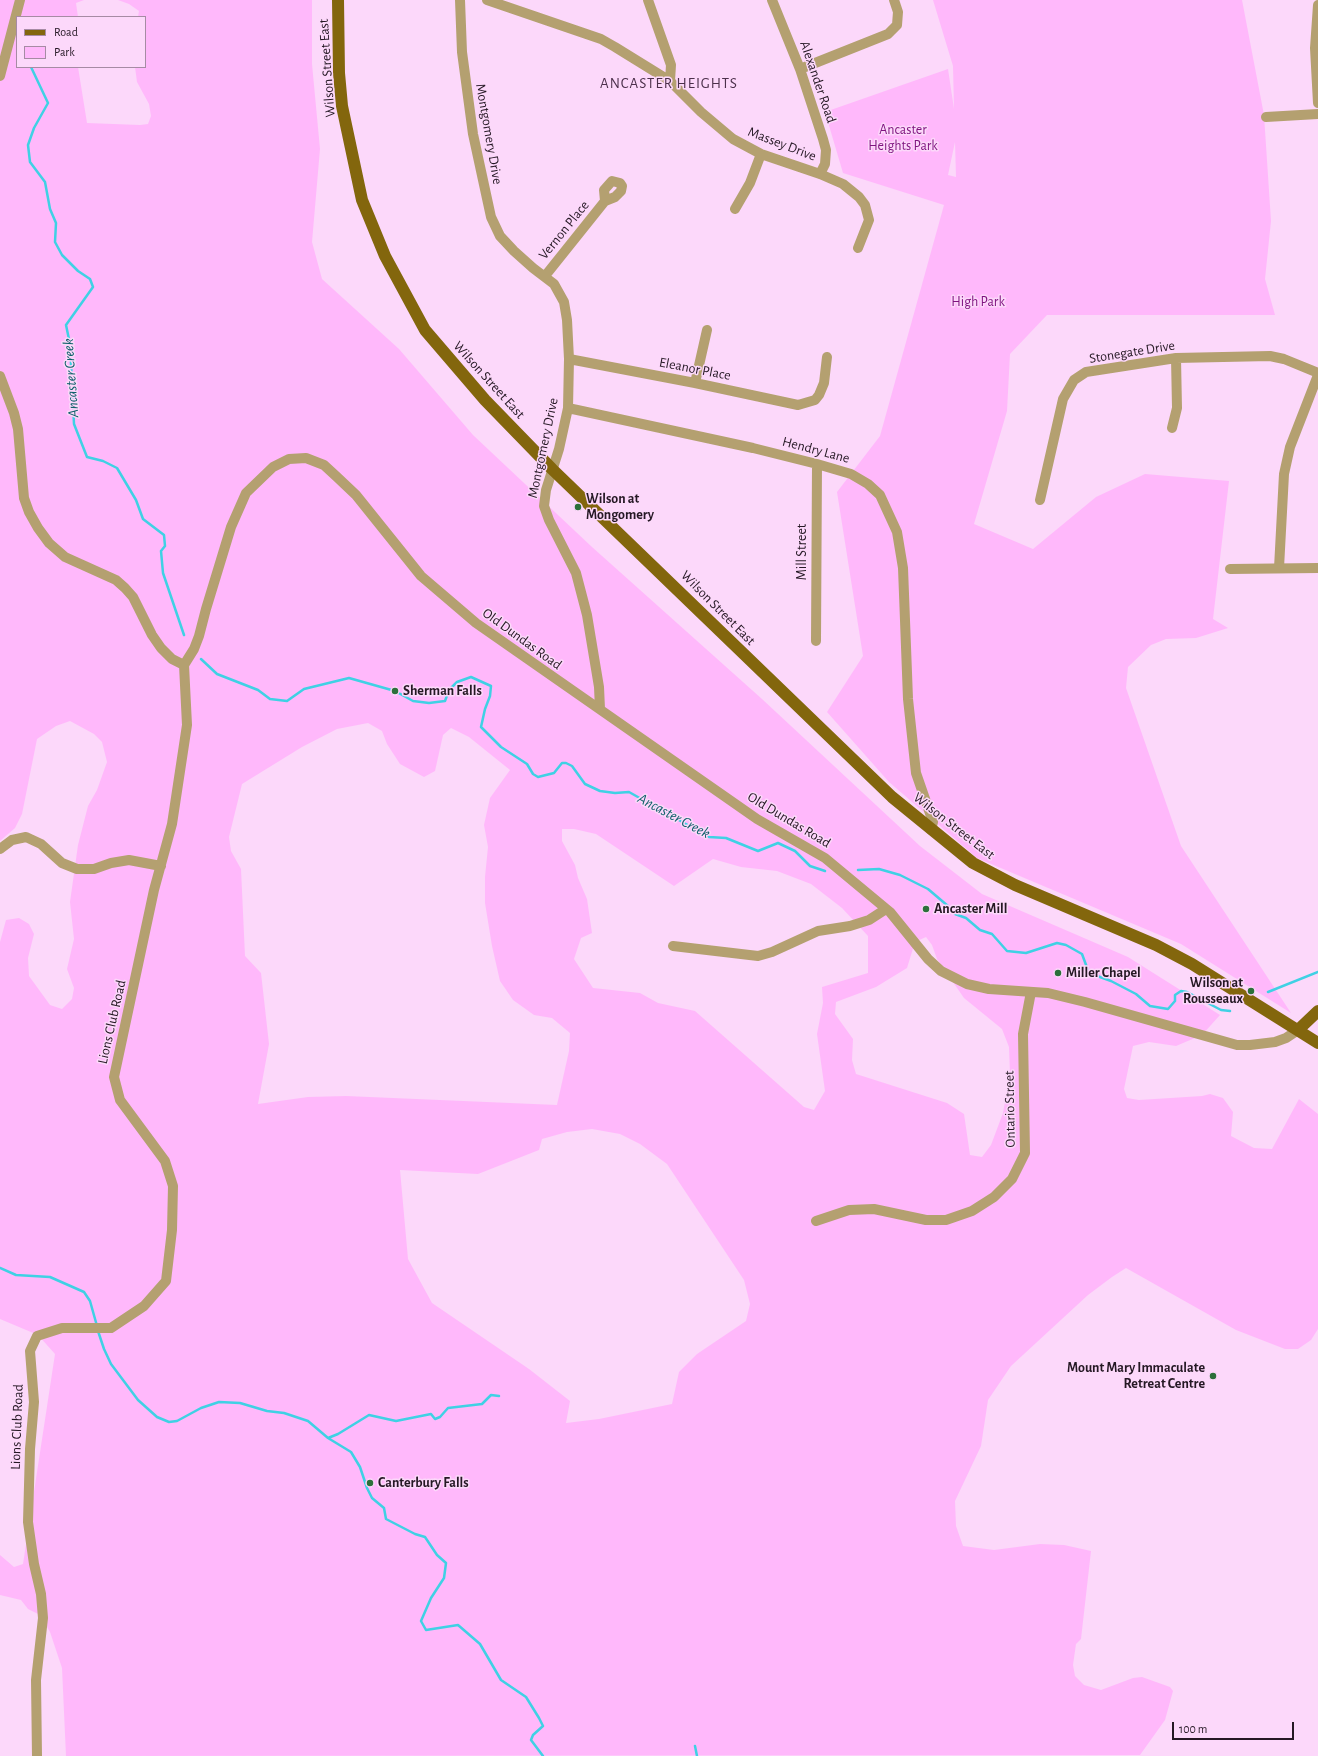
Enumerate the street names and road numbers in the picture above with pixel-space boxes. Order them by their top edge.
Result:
street label: Wilson Street East [315,18,339,118]
street label: Alexander Road [796,39,840,125]
street label: Montgomery Drive [472,82,506,186]
street label: Massey Drive [746,123,818,165]
street label: Vernon Place [535,197,593,263]
street label: Stonegate Drive [1088,337,1176,367]
street label: Wilson Street East [450,338,528,422]
street label: Eleanor Place [658,354,732,384]
street label: Montgomery Drive [524,396,562,500]
street label: Hendry Lane [780,433,852,467]
street label: Mill Street [794,524,810,580]
street label: Wilson Street East [677,567,759,649]
street label: Old Dundas Road [479,605,565,673]
street label: Old Dundas Road [744,789,834,851]
street label: Wilson Street East [910,789,998,863]
street label: Lions Club Road [94,978,130,1066]
street label: Ontario Street [1001,1070,1019,1148]
street label: Lions Club Road [7,1384,27,1470]

